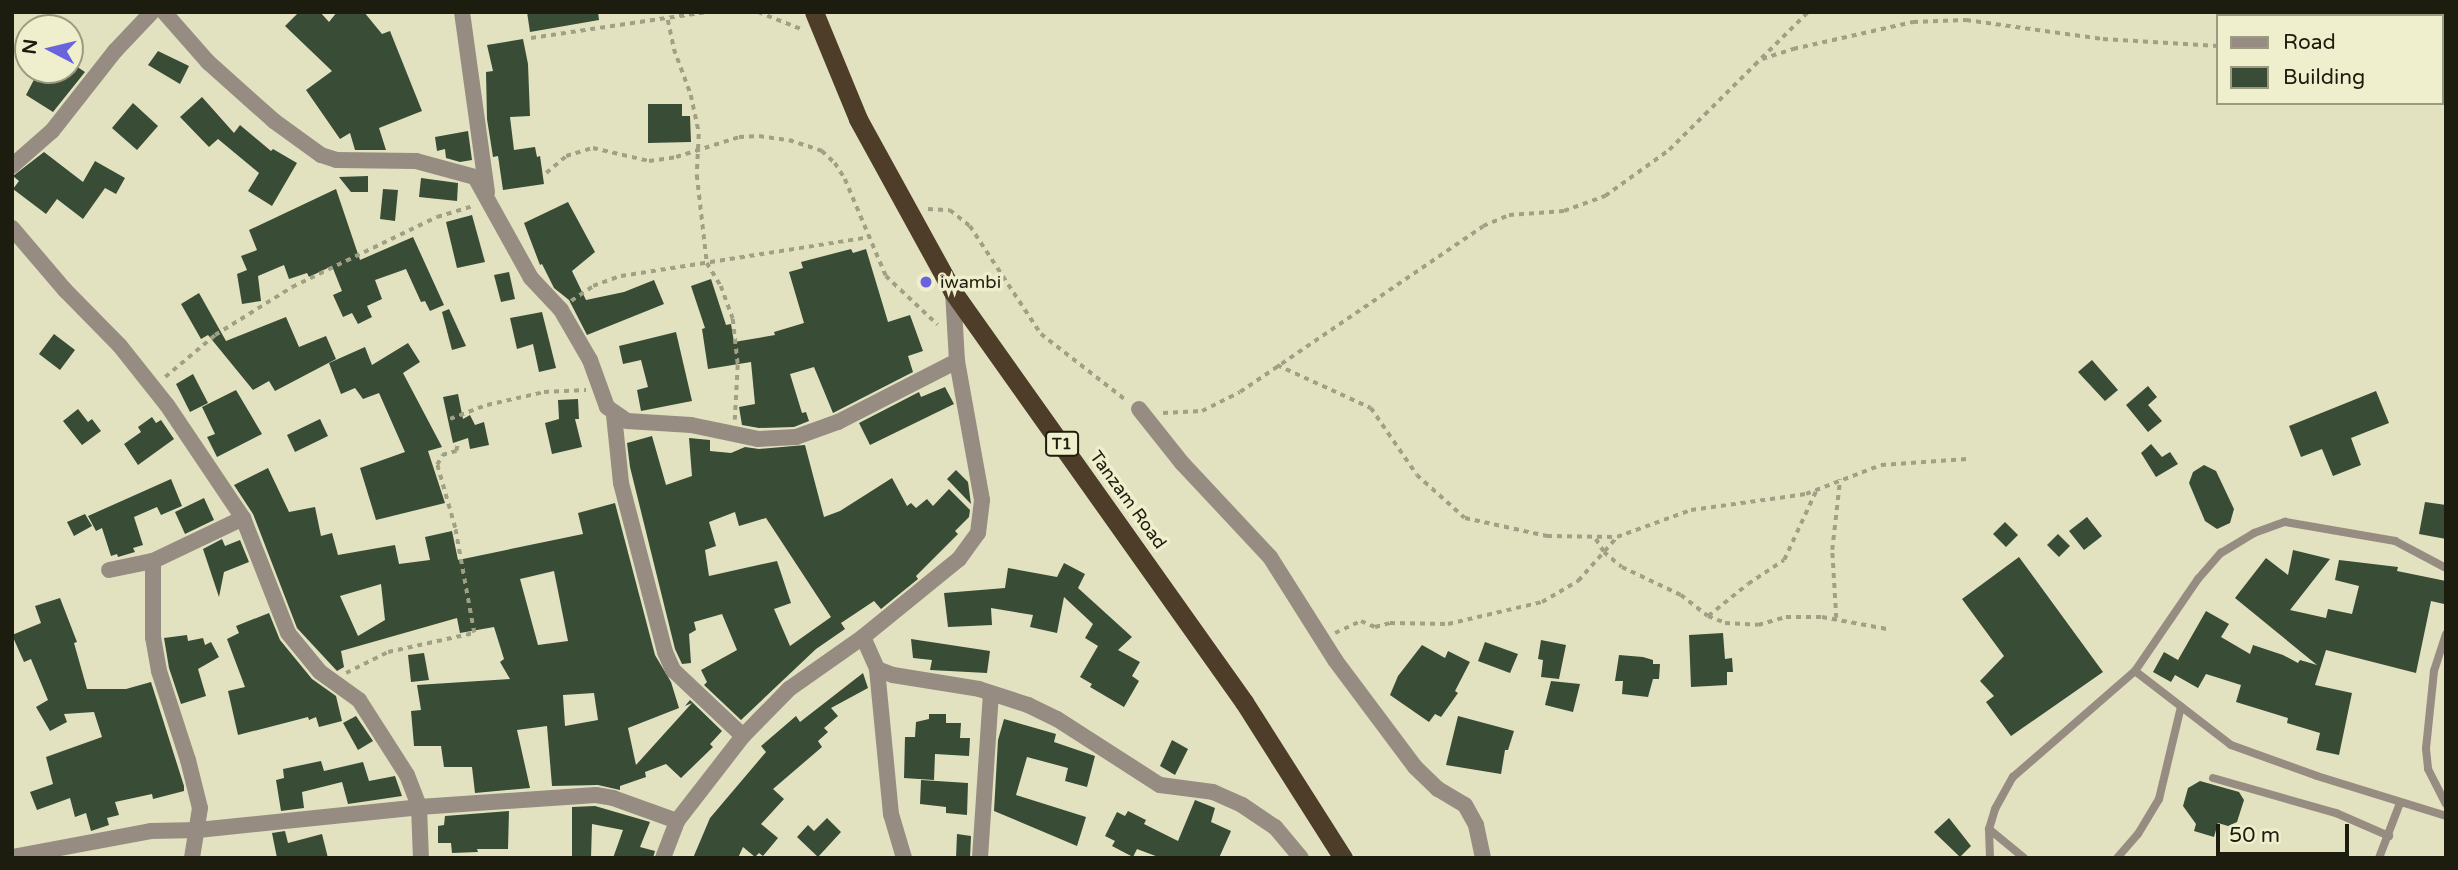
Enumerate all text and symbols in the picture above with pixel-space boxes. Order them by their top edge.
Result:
north arrow [14,14,84,84]
legend [2216,14,2444,105]
text: Road [2283,30,2336,55]
text: N [18,38,42,56]
text: Building [2283,65,2365,90]
place label: iwambi [940,271,1001,293]
marker: iwambi [918,274,934,290]
road number: T1 [1044,432,1080,457]
street label: Tanzam Road [1085,447,1171,553]
scale bar [2220,810,2353,854]
text: 50 m [2229,823,2280,848]

